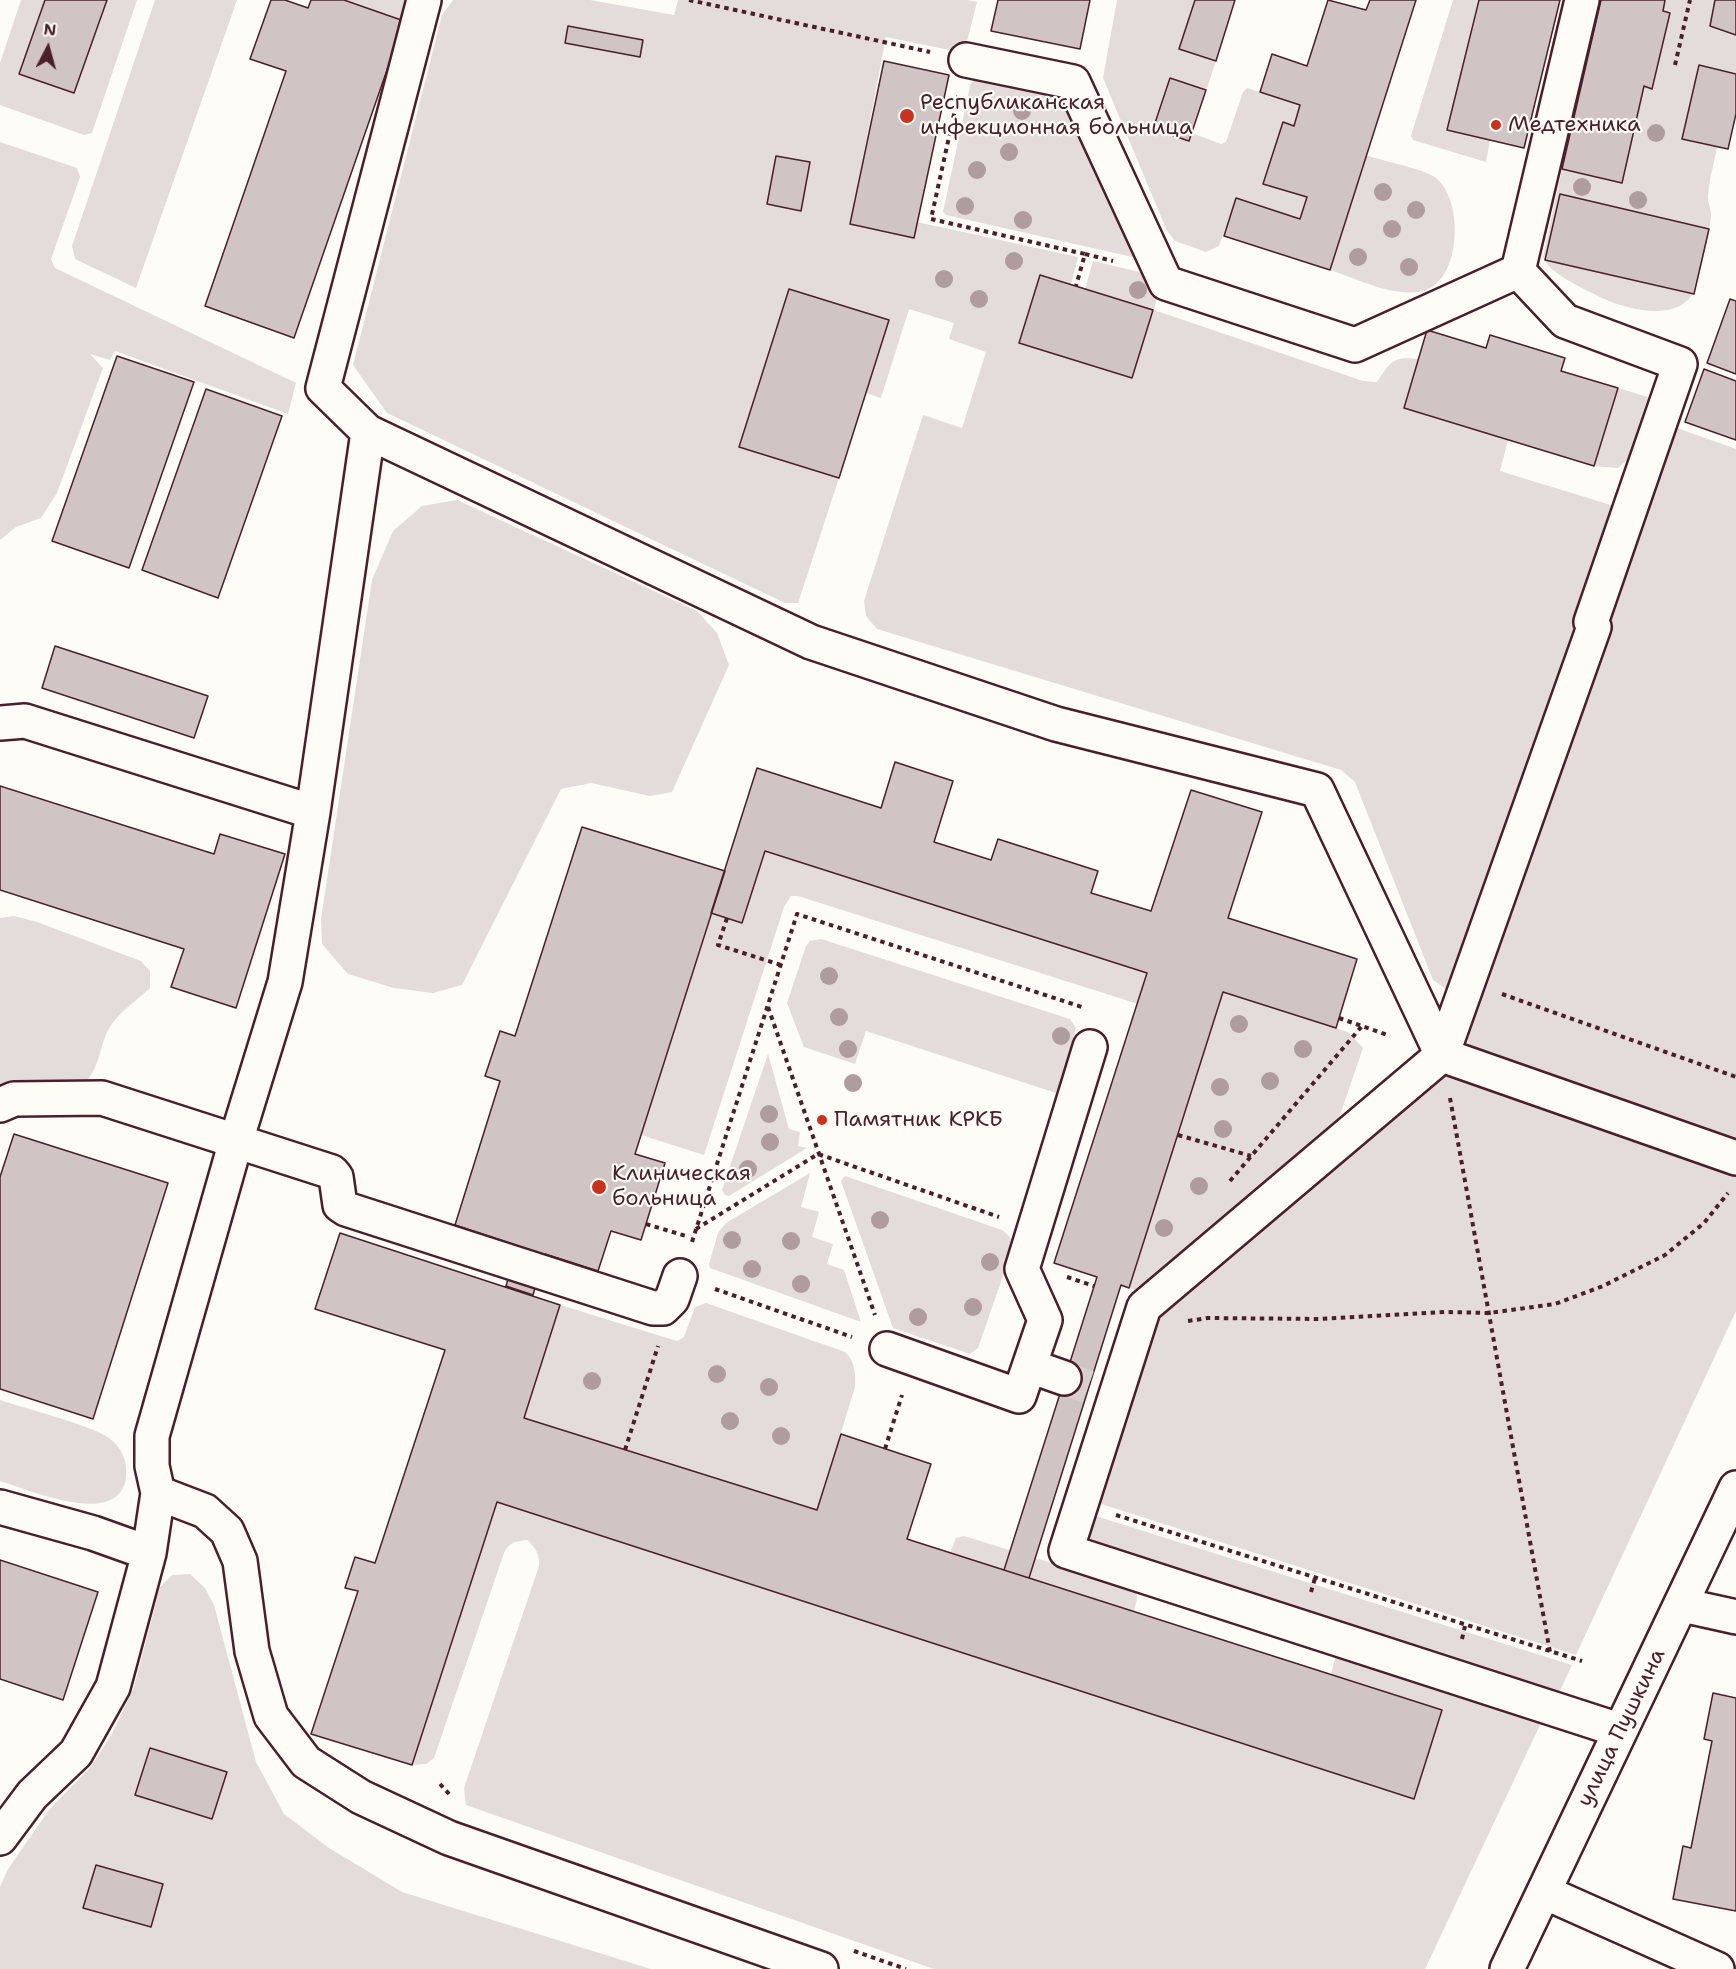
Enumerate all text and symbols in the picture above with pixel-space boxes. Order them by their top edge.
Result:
north arrow [18,18,78,78]
text: N [43,18,57,41]
place label: Республиканская инфекционная больница [920,90,1193,142]
marker: Республиканская инфекционная больница [898,107,916,125]
place label: Медтехника [1508,112,1641,138]
marker: Медтехника [1489,118,1503,132]
place label: Памятник КРКБ [834,1107,1003,1133]
marker: Памятник КРКБ [815,1113,829,1127]
place label: Клиническая больница [612,1161,751,1212]
marker: Клиническая больница [590,1178,608,1196]
street label: улица Пушкина [1572,1645,1672,1811]

